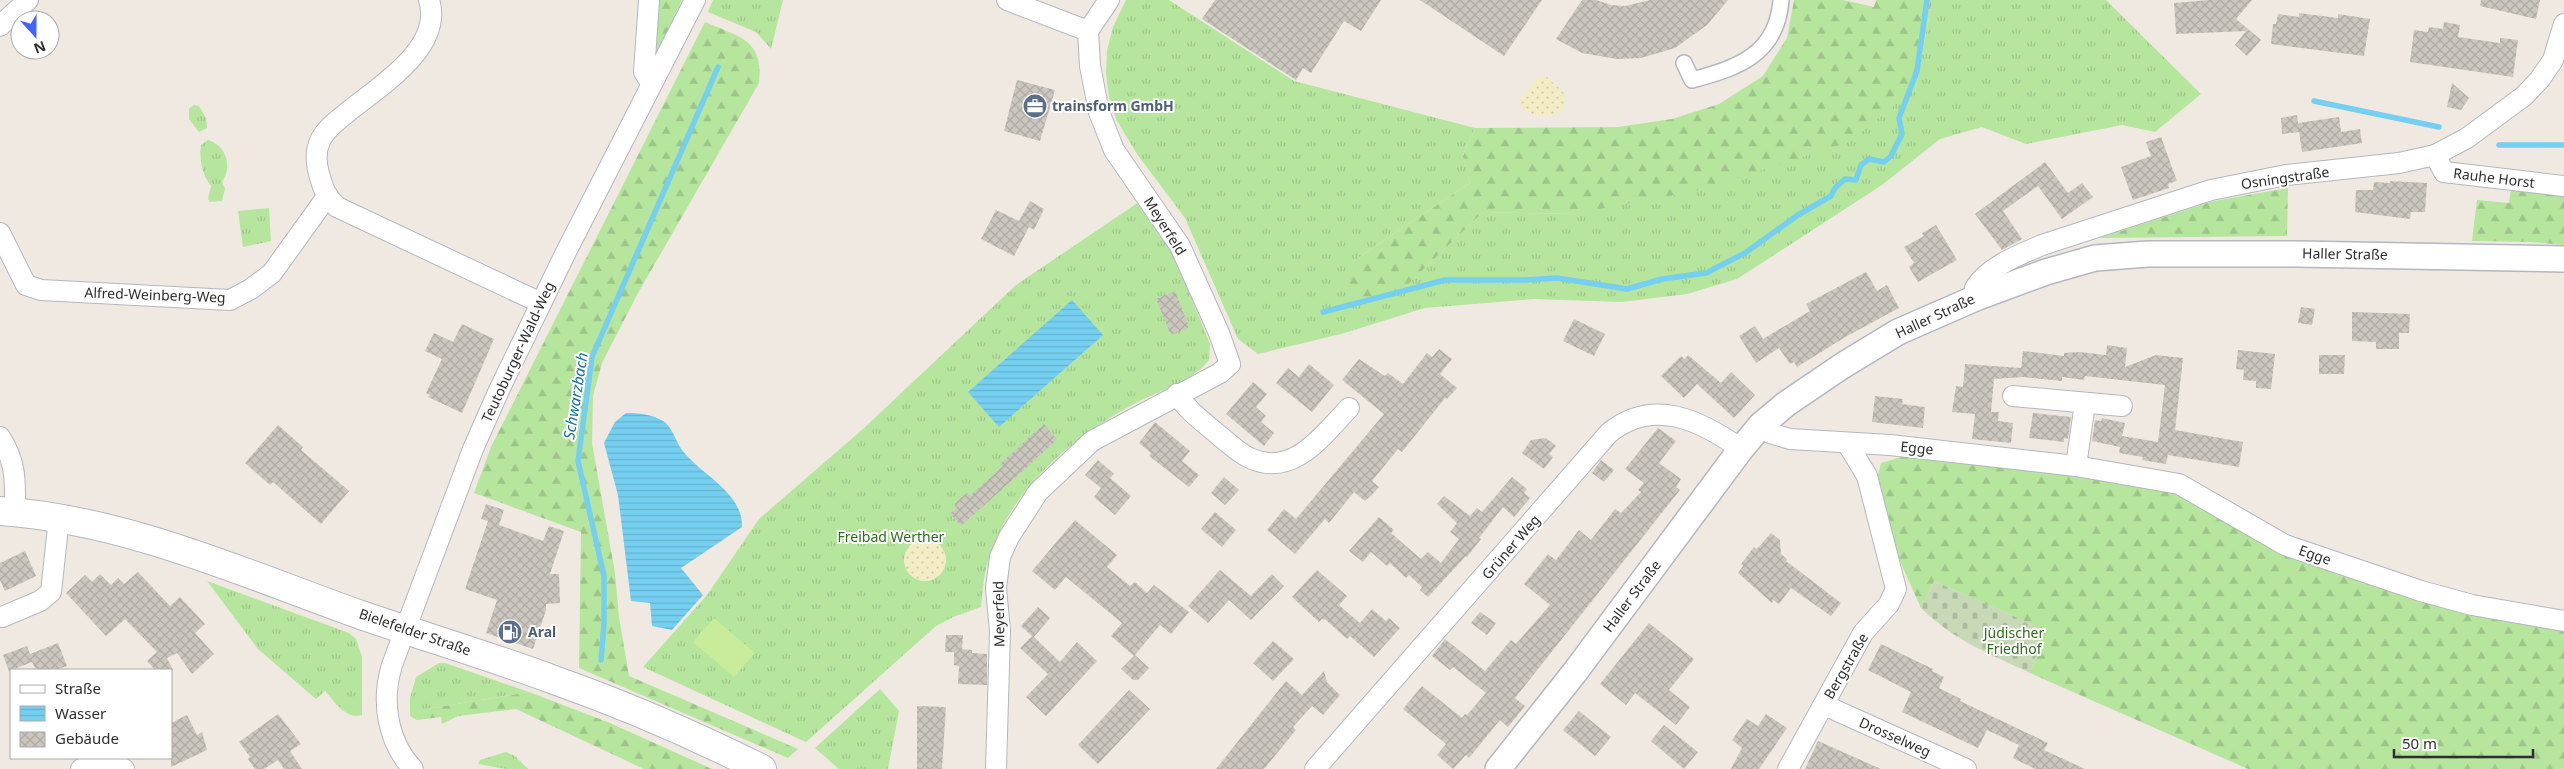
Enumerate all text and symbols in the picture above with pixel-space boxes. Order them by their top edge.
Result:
north arrow [10,10,60,60]
text: N [31,37,49,59]
office icon: trainsform GmbH [1022,93,1048,119]
place label: trainsform GmbH [1052,96,1174,115]
street label: Osningstraße [2240,162,2330,193]
street label: Rauhe Horst [2452,163,2536,192]
street label: Meyerfeld [1140,193,1191,259]
street label: Haller Straße [2302,243,2388,264]
street label: Teutoburger-Wald-Weg [477,278,559,425]
street label: Alfred-Weinberg-Weg [84,283,226,306]
street label: Haller Straße [1892,289,1978,342]
water label: Schwarzbach [558,351,592,441]
street label: Egge [1900,436,1935,459]
street label: Grüner Weg [1477,510,1544,583]
park label: Freibad Werther [838,527,945,546]
street label: Egge [2297,540,2334,569]
street label: Haller Straße [1598,556,1665,636]
street label: Meyerfeld [988,581,1009,647]
street label: Bielefelder Straße [357,603,474,660]
fuel station icon: Aral [497,619,523,645]
place label: Aral [528,622,556,641]
park label: Jüdischer Friedhof [1982,623,2044,658]
street label: Bergstraße [1819,629,1872,702]
legend [10,669,172,759]
text: Straße [55,678,101,698]
text: Wasser [55,703,106,723]
street label: Drosselweg [1856,712,1934,761]
scale bar [2394,726,2533,758]
text: Gebäude [55,728,119,748]
text: 50 m [2402,733,2437,753]

